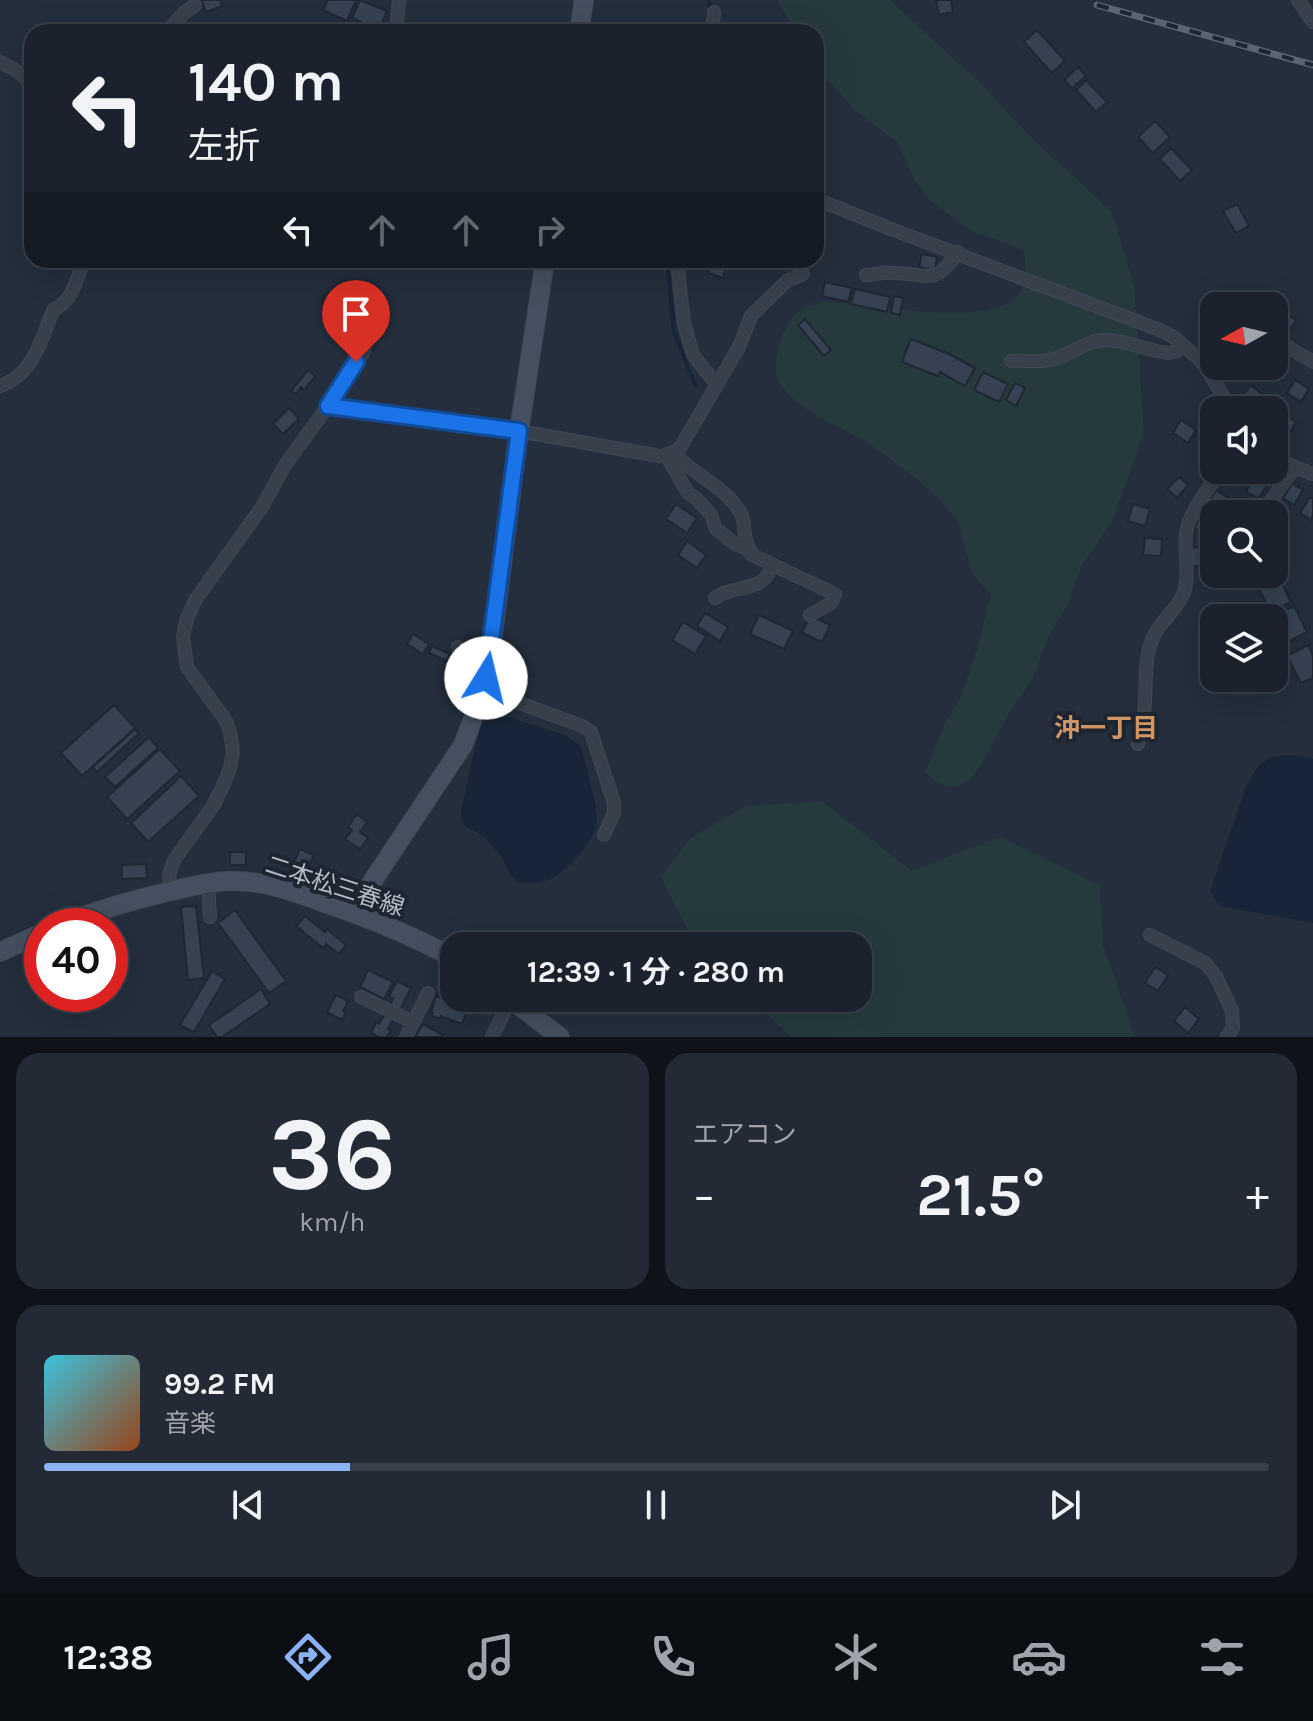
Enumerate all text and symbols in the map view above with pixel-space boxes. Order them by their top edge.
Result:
text: 140 m [188,49,344,114]
icon: left [56,56,160,160]
text: 左折 [188,125,260,167]
icon: left [276,208,320,252]
icon: ahead [360,208,404,252]
icon: ahead [444,208,488,252]
icon: right [528,208,572,252]
pin [322,280,390,362]
icon: arrive [334,292,378,336]
north arrow [1200,292,1288,380]
map controls [1200,292,1288,692]
button: sound [1200,396,1288,484]
button: search [1200,500,1288,588]
button: layers [1200,604,1288,692]
position arrow [444,636,528,720]
district label: 沖一丁目 [1054,713,1158,744]
street label: 二本松三春線 [262,850,408,922]
speed limit sign: 40 [24,908,128,1012]
text: 12:39 · 1 分 · 280 m [527,954,785,990]
text: 36 [268,1094,396,1215]
text: エアコン [693,1119,797,1150]
text: 21.5° [916,1160,1045,1230]
text: − [693,1170,716,1221]
text: + [1246,1170,1269,1221]
text: km/h [299,1207,365,1238]
text: 99.2 FM [164,1366,275,1402]
text: 音楽 [164,1408,216,1439]
icon: previous [226,1483,270,1527]
icon: pause [634,1483,678,1527]
icon: next [1043,1483,1087,1527]
icon: directions [280,1629,336,1685]
icon: music [463,1629,519,1685]
icon: phone [645,1629,701,1685]
icon: climate [828,1629,884,1685]
icon: car [1011,1629,1067,1685]
icon: filters [1194,1629,1250,1685]
text: 12:38 [63,1636,153,1678]

